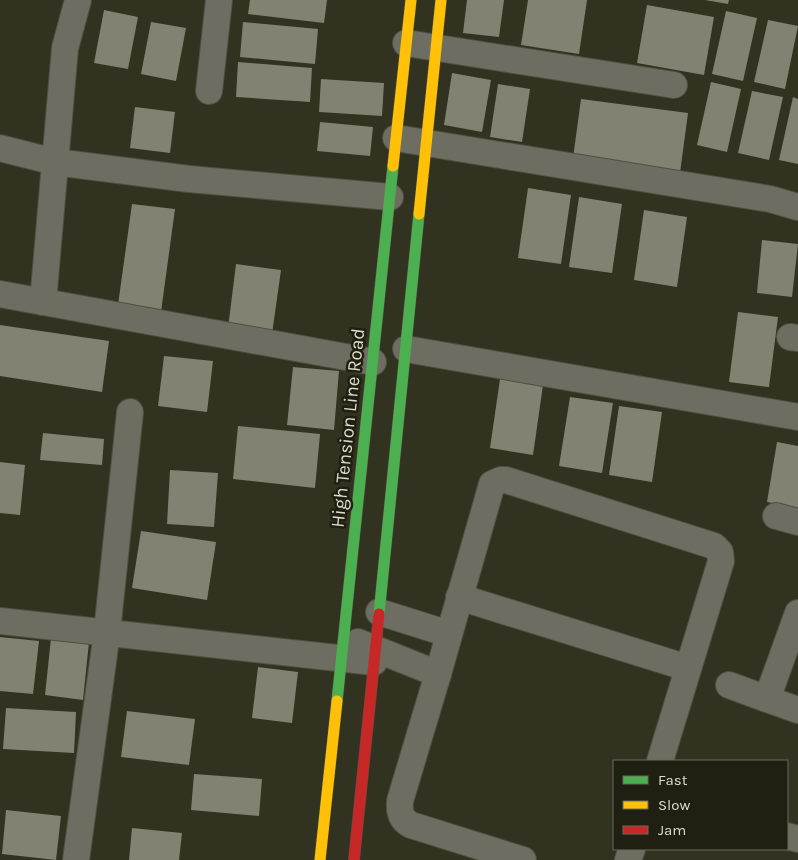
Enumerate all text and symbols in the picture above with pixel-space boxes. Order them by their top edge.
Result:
street label: High Tension Line Road [327,327,369,529]
legend [613,760,788,850]
text: Fast [658,771,688,789]
text: Slow [658,796,690,814]
text: Jam [658,821,686,839]

